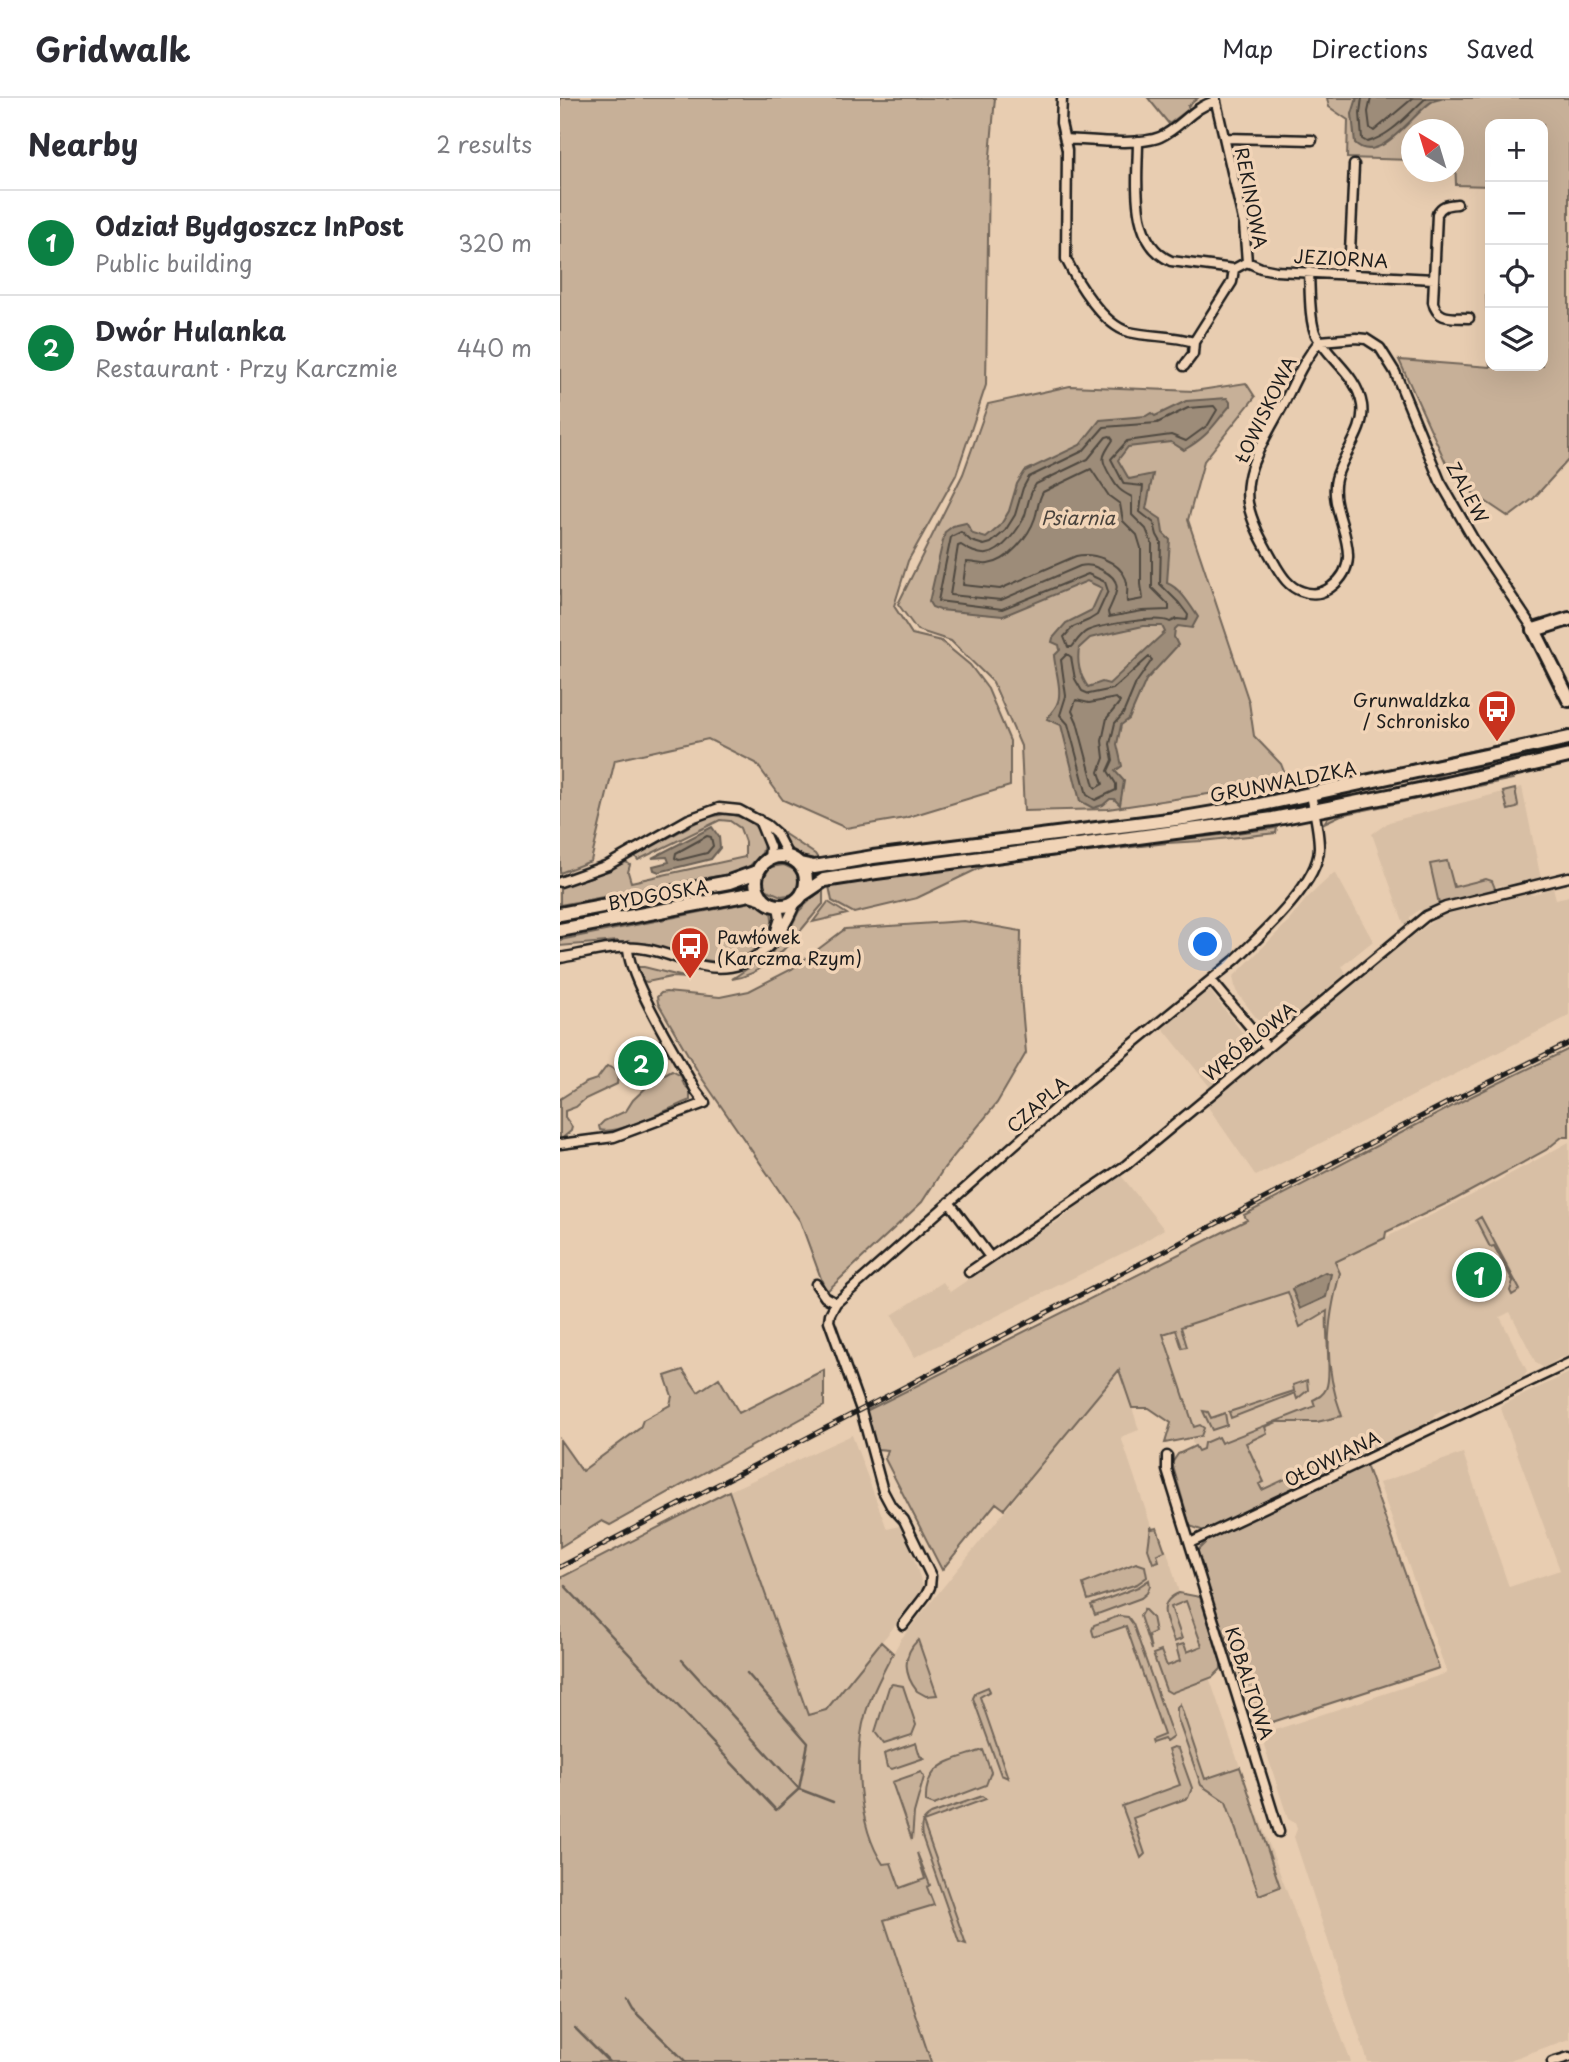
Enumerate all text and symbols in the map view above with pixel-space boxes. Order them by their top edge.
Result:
text: Gridwalk [35,23,191,73]
text: Map [1222,30,1273,66]
text: Directions [1311,30,1428,66]
text: Saved [1466,30,1534,66]
north arrow [1401,119,1464,182]
map controls [1485,119,1548,371]
button: + [1485,119,1548,182]
text: Nearby [28,121,138,166]
text: 2 results [436,126,532,161]
street label: REKINOWA [1229,145,1275,251]
button: − [1485,182,1548,245]
text: Odział Bydgoszcz InPost [95,206,404,245]
text: 1 [46,225,57,260]
text: 320 m [458,225,532,260]
street label: JEZIORNA [1293,242,1389,274]
text: Public building [95,245,252,280]
button: locate [1485,245,1548,308]
button: layers [1485,308,1548,371]
text: Dwór Hulanka [95,311,286,350]
text: 2 [43,330,59,365]
text: 440 m [457,330,532,365]
text: Restaurant · Przy Karczmie [95,350,398,385]
street label: ŁOWISKOWA [1227,351,1302,468]
street label: ZALEW [1440,456,1496,528]
water label: Psiarnia [1041,503,1116,531]
place label: Grunwaldzka / Schronisko [1353,686,1471,734]
bus stop icon: Grunwaldzka / Schronisko [1476,688,1518,743]
street label: GRUNWALDZKA [1208,754,1358,808]
street label: BYDGOSKA [606,872,710,916]
place label: Pawłówek (Karczma Rzym) [717,923,862,971]
bus stop icon: Pawłówek (Karczma Rzym) [669,925,711,980]
your location [1188,927,1222,961]
street label: WRÓBLOWA [1197,995,1301,1087]
pin: 2 [618,1037,664,1089]
street label: CZAPLA [1000,1070,1074,1138]
pin: 1 [1456,1249,1502,1301]
street label: OŁOWIANA [1280,1423,1384,1493]
street label: KOBALTOWA [1219,1623,1281,1743]

